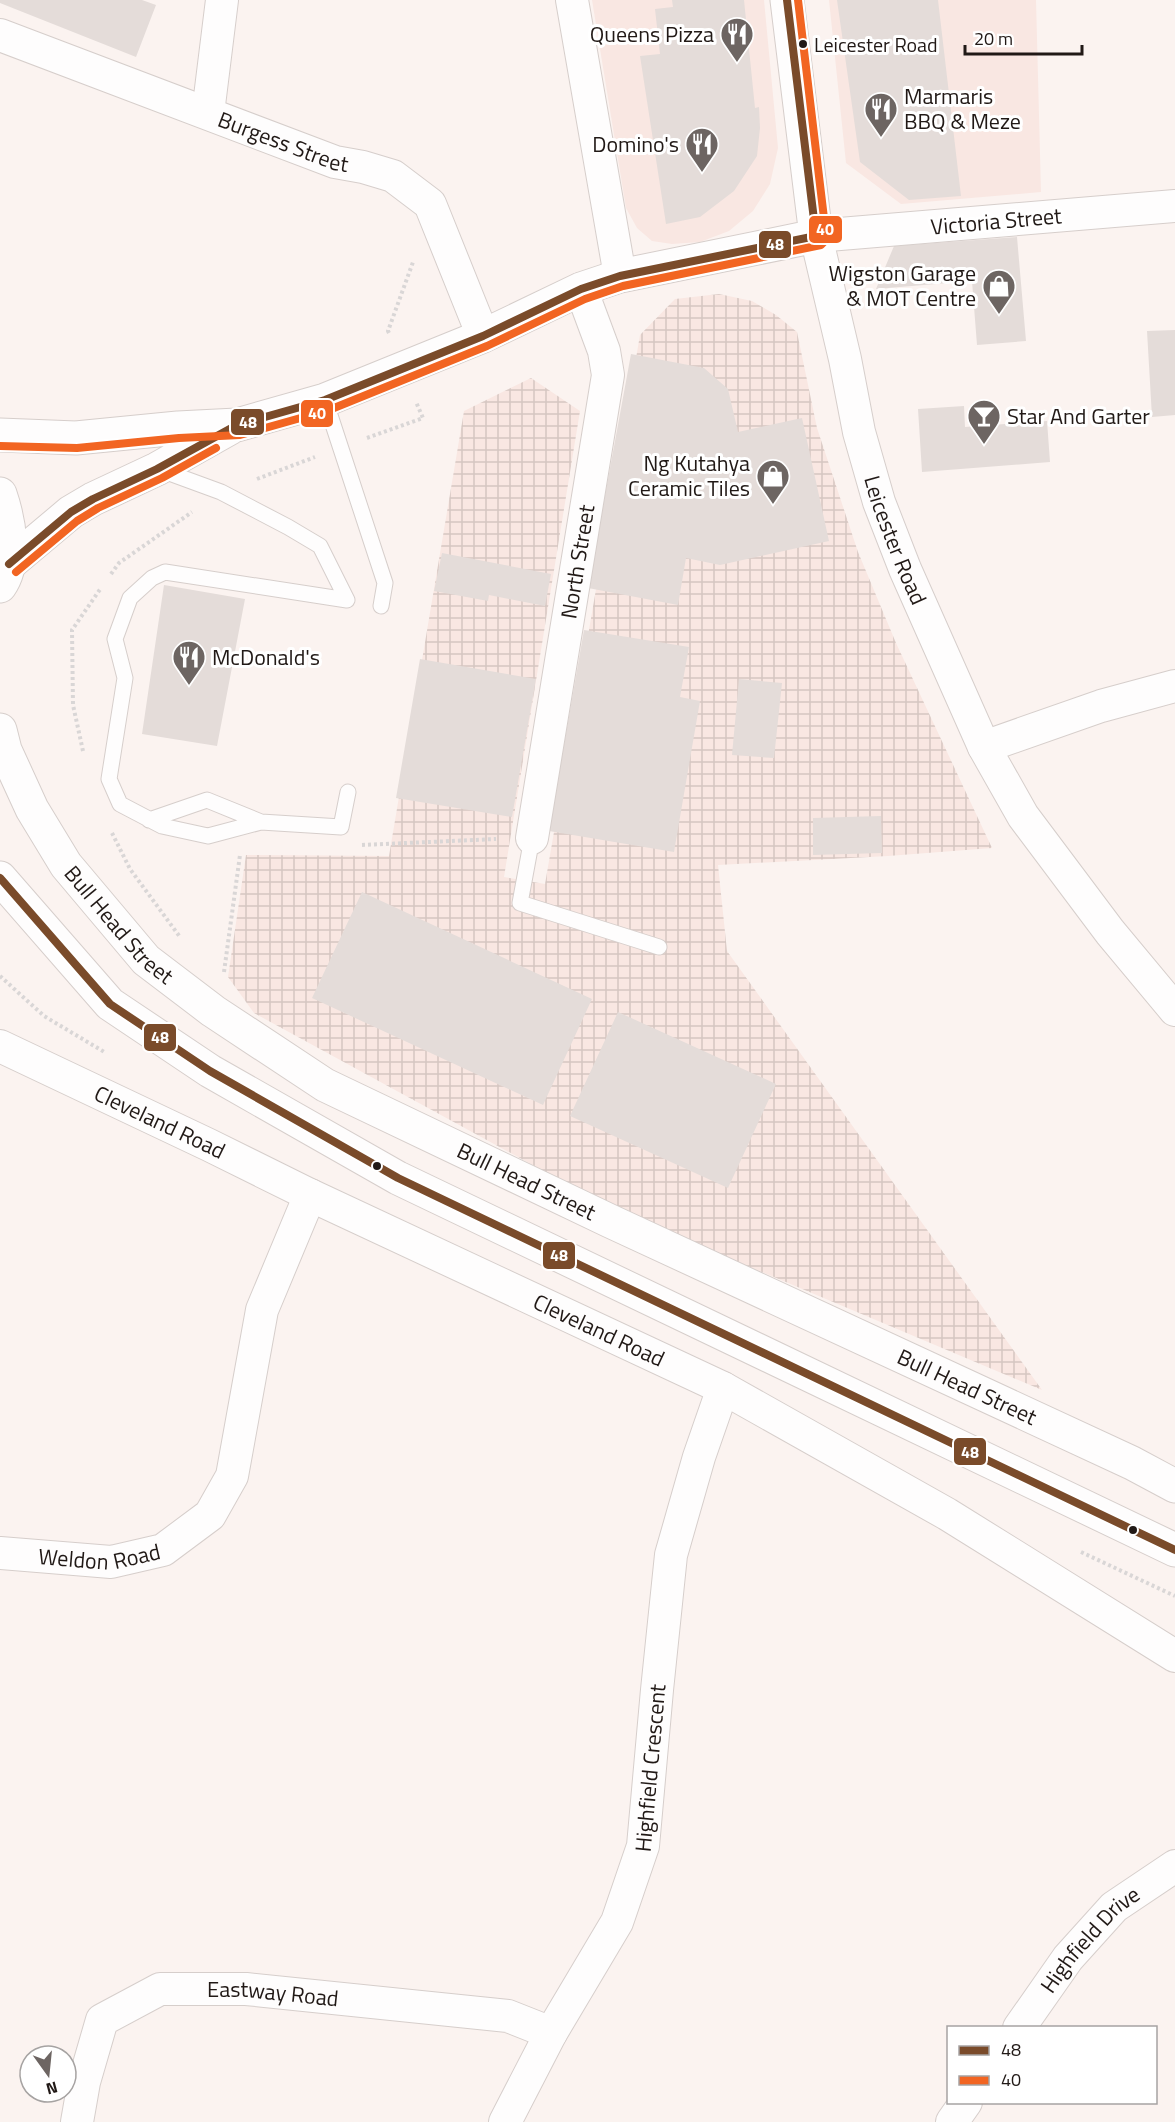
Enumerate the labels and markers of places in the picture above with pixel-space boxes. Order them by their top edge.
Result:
restaurant icon: Queens Pizza [719,16,755,63]
place label: Queens Pizza [590,17,714,51]
place label: Leicester Road [814,29,938,60]
marker: Leicester Road [797,38,809,50]
place label: Marmaris BBQ & Meze [904,79,1021,138]
restaurant icon: Marmaris BBQ & Meze [863,91,899,138]
restaurant icon: Domino's [684,126,720,173]
place label: Domino's [592,127,679,161]
place label: Wigston Garage & MOT Centre [829,256,976,315]
shop icon: Wigston Garage & MOT Centre [981,268,1017,315]
bar icon: Star And Garter [966,398,1002,445]
place label: Star And Garter [1007,399,1150,433]
place label: Ng Kutahya Ceramic Tiles [628,446,750,505]
shop icon: Ng Kutahya Ceramic Tiles [755,458,791,505]
restaurant icon: McDonald's [171,639,207,686]
place label: McDonald's [212,640,320,674]
unlabelled marker [371,1160,383,1172]
unlabelled marker [1127,1524,1139,1536]

